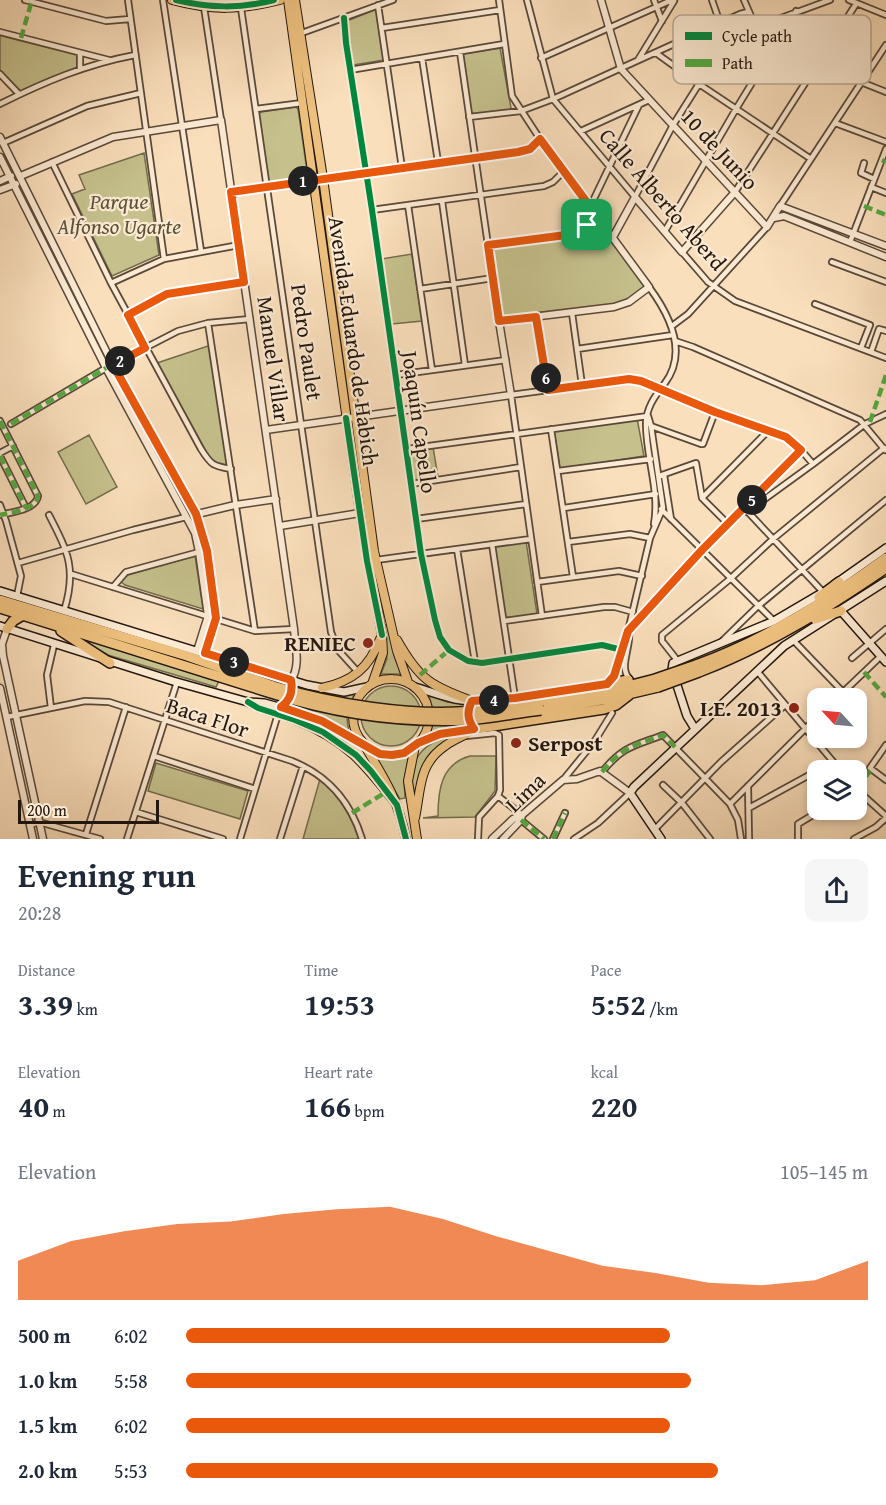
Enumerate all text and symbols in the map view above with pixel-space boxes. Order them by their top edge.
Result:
legend [673,15,871,84]
text: Cycle path [722,24,792,48]
text: Path [722,51,753,75]
street label: 10 de Junio [674,101,766,197]
street label: Calle Alberto Aberd [592,121,734,277]
pin: 1 [288,166,318,196]
text: 1 [299,169,307,193]
park label: Parque Alfonso Ugarte [56,185,181,242]
pin [561,199,612,250]
icon: arrive [570,208,603,241]
street label: Avenida Eduardo de Habich [321,214,387,468]
street label: Pedro Paulet [283,282,331,402]
street label: Manuel Villar [249,294,299,424]
pin: 2 [105,346,135,376]
street label: Joaquín Capello [394,346,446,495]
text: 2 [116,349,124,373]
pin: 6 [531,363,561,393]
text: 6 [542,366,550,390]
pin: 5 [737,485,767,515]
text: 5 [748,488,756,512]
place label: RENIEC [284,627,356,659]
marker: RENIEC [361,636,375,650]
pin: 3 [219,647,249,677]
text: 3 [230,650,238,674]
pin: 4 [479,685,509,715]
text: 4 [490,688,498,712]
north arrow [807,688,867,748]
map controls [807,688,867,820]
street label: Baca Flor [163,689,253,745]
place label: I.E. 2013 [700,692,782,724]
marker: I.E. 2013 [787,701,801,715]
place label: Serpost [528,727,603,759]
marker: Serpost [509,736,523,750]
button: layers [807,760,867,820]
street label: Lima [498,764,553,819]
scale bar [18,797,159,824]
text: 200 m [27,798,67,822]
text: Evening run [18,851,195,899]
button: share [805,859,868,922]
text: 20:28 [18,898,61,927]
text: Distance [18,958,75,982]
text: Time [304,958,338,982]
text: Pace [591,958,621,982]
text: 3.39 [18,982,73,1026]
text: 19:53 [304,982,375,1026]
text: 5:52 [591,982,646,1026]
text: km [73,997,98,1021]
text: /km [646,997,678,1021]
text: Elevation [18,1060,81,1084]
text: Heart rate [304,1060,373,1084]
text: kcal [591,1060,618,1084]
text: 40 [18,1084,49,1128]
text: 166 [304,1084,351,1128]
text: 220 [591,1084,637,1128]
text: m [49,1099,66,1123]
text: bpm [351,1099,384,1123]
text: Elevation [18,1157,96,1186]
text: 105–145 m [780,1157,868,1186]
text: 500 m [18,1321,71,1350]
text: 6:02 [114,1321,148,1350]
text: 1.0 km [18,1366,77,1395]
text: 5:58 [114,1366,148,1395]
text: 1.5 km [18,1411,77,1440]
text: 6:02 [114,1411,148,1440]
text: 2.0 km [18,1456,77,1485]
text: 5:53 [114,1456,148,1485]

